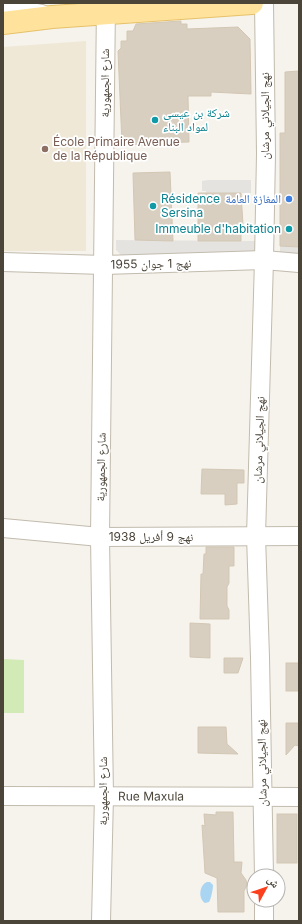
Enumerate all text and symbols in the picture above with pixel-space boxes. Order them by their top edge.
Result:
street label: شارع الجمهورية [97,48,113,117]
street label: نهج الجيلاني مرشان [257,72,275,160]
place label: شركة بن عيسى لمواد البناء [163,105,230,134]
marker: شركة بن عيسى لمواد البناء [150,115,160,125]
place label: École Primaire Avenue de la République [53,134,180,163]
marker: École Primaire Avenue de la République [40,144,50,154]
place label: Résidence Sersina [161,191,220,220]
place label: المغازة العامة [225,191,281,206]
marker: المغازة العامة [284,194,294,204]
marker: Résidence Sersina [148,201,158,211]
place label: Immeuble d'habitation [155,221,281,236]
marker: Immeuble d'habitation [284,224,294,234]
street label: نهج 1 جوان 1955 [110,255,192,272]
street label: نهج الجيلاني مرشان [249,396,271,484]
street label: شارع الجمهورية [92,432,110,502]
street label: نهج 9 أفريل 1938 [109,529,193,544]
street label: نهج الجيلاني مرشان [253,719,273,807]
street label: شارع الجمهورية [95,756,111,825]
street label: Rue Maxula [118,788,184,804]
north arrow [246,868,286,908]
text: ش [264,873,283,891]

